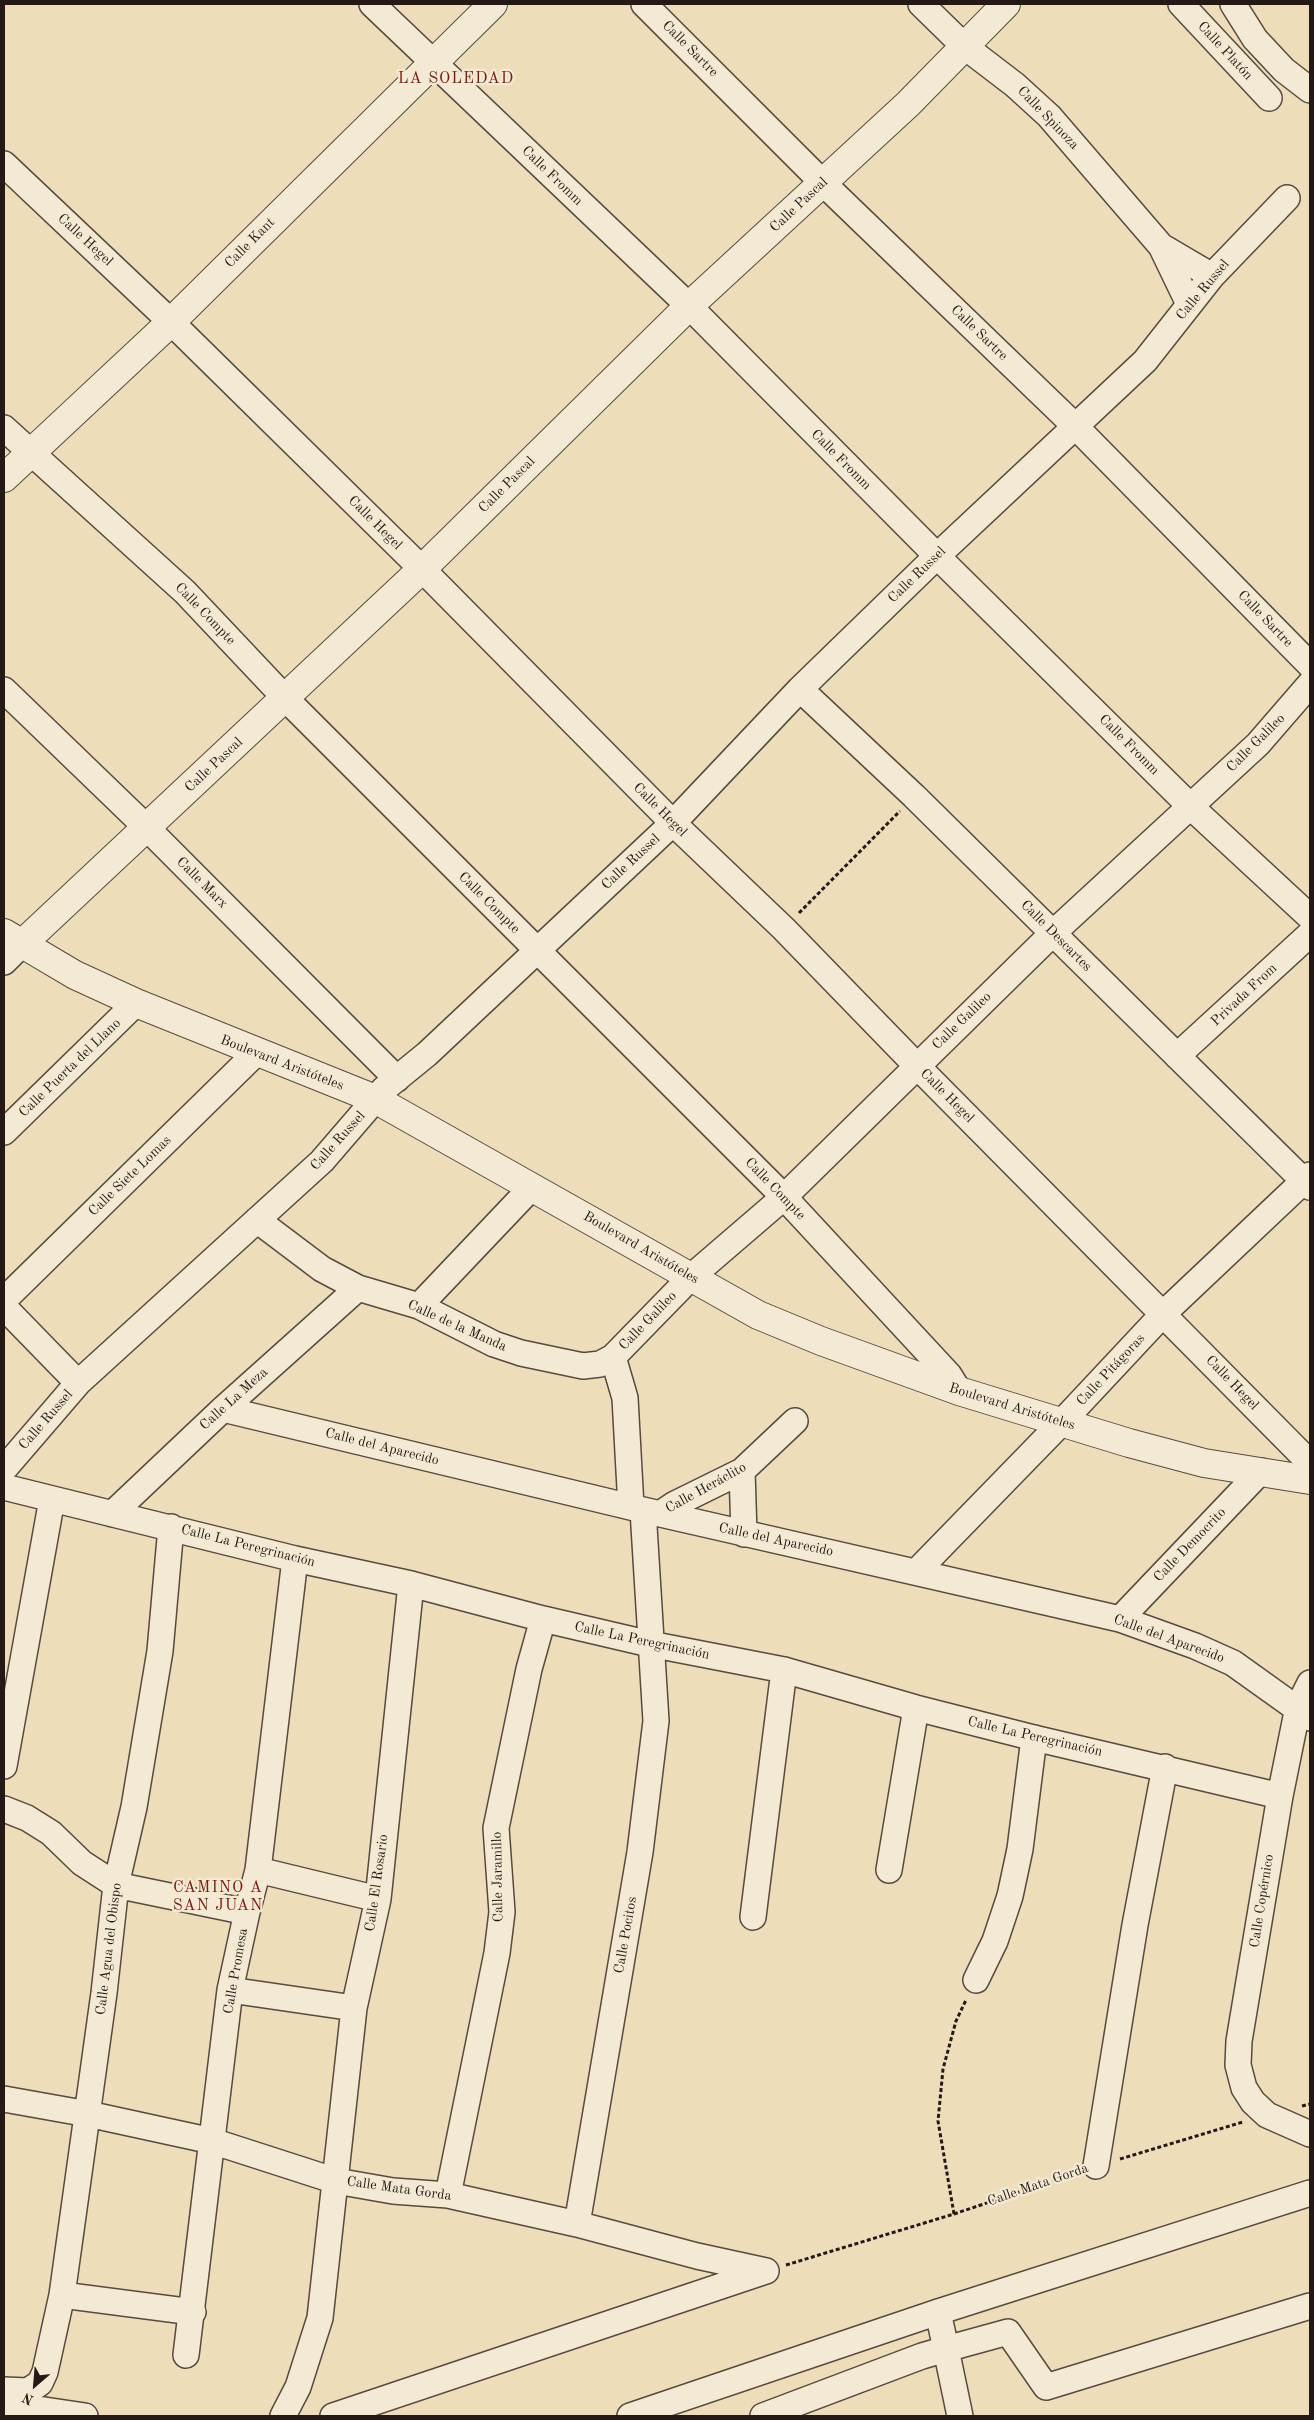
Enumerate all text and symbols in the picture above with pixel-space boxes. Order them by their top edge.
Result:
street label: Calle Sartre [658,17,722,81]
street label: Calle Platón [1194,18,1256,84]
district label: LA SOLEDAD [397,69,515,89]
street label: Calle Spinoza [1014,83,1082,153]
street label: Calle Fromm [518,143,586,209]
street label: Calle Pascal [767,174,831,236]
street label: Calle Hegel [54,210,116,270]
street label: Calle Kant [221,214,279,272]
street label: Calle Russel [1173,256,1233,324]
street label: Calle Sartre [947,302,1011,364]
street label: Calle Fromm [807,426,875,494]
street label: Calle Pascal [475,453,539,517]
street label: Calle Hegel [344,492,406,554]
street label: Calle Russel [885,543,949,607]
street label: Calle Compte [171,579,239,649]
street label: Calle Sartre [1234,587,1296,651]
street label: Calle Galileo [1223,710,1289,776]
street label: Calle Fromm [1095,711,1163,779]
street label: Calle Pascal [182,734,246,796]
street label: Calle Hegel [629,779,691,841]
street label: Calle Russel [598,831,664,893]
street label: Calle Marx [173,854,231,912]
street label: Calle Compte [455,869,523,937]
street label: Calle Descartes [1017,897,1095,975]
street label: Privada From [1207,960,1281,1030]
street label: Calle Galileo [929,989,995,1053]
street label: Calle Puerta del Llano [16,1015,124,1121]
street label: Boulevard Aristóteles [218,1032,346,1094]
street label: Calle Hegel [916,1065,978,1127]
street label: Calle Russel [307,1108,369,1174]
street label: Calle Siete Lomas [85,1132,175,1220]
street label: Calle Compte [741,1154,809,1224]
street label: Boulevard Aristóteles [580,1208,702,1288]
street label: Calle Galileo [616,1288,680,1354]
street label: Calle de la Manda [405,1297,509,1355]
street label: Calle Pitágoras [1073,1330,1149,1410]
street label: Calle Hegel [1202,1352,1262,1414]
street label: Calle La Meza [197,1364,271,1434]
street label: Boulevard Aristóteles [947,1380,1077,1434]
street label: Calle Russel [15,1387,77,1453]
street label: Calle del Aparecido [323,1425,441,1469]
street label: Calle Heráclito [663,1459,749,1517]
street label: Calle Democrito [1150,1504,1230,1586]
street label: Calle del Aparecido [717,1520,835,1560]
street label: Calle La Peregrinación [179,1521,317,1571]
street label: Calle del Aparecido [1111,1611,1227,1667]
street label: Calle La Peregrinación [573,1618,711,1664]
street label: Calle La Peregrinación [966,1713,1104,1761]
street label: Calle Jaramillo [489,1831,507,1923]
street label: Calle El Rosario [362,1833,392,1933]
street label: Calle Copérnico [1246,1853,1278,1949]
district label: CAMINO A SAN JUAN [172,1878,264,1916]
street label: Calle Agua del Obispo [93,1882,125,2016]
street label: Calle Pocitos [611,1895,641,1975]
street label: Calle Promesa [220,1927,252,2015]
street label: Calle Mata Gorda [985,2160,1091,2210]
street label: Calle Mata Gorda [346,2173,452,2205]
north arrow [10,2360,60,2410]
text: N [20,2390,36,2407]

